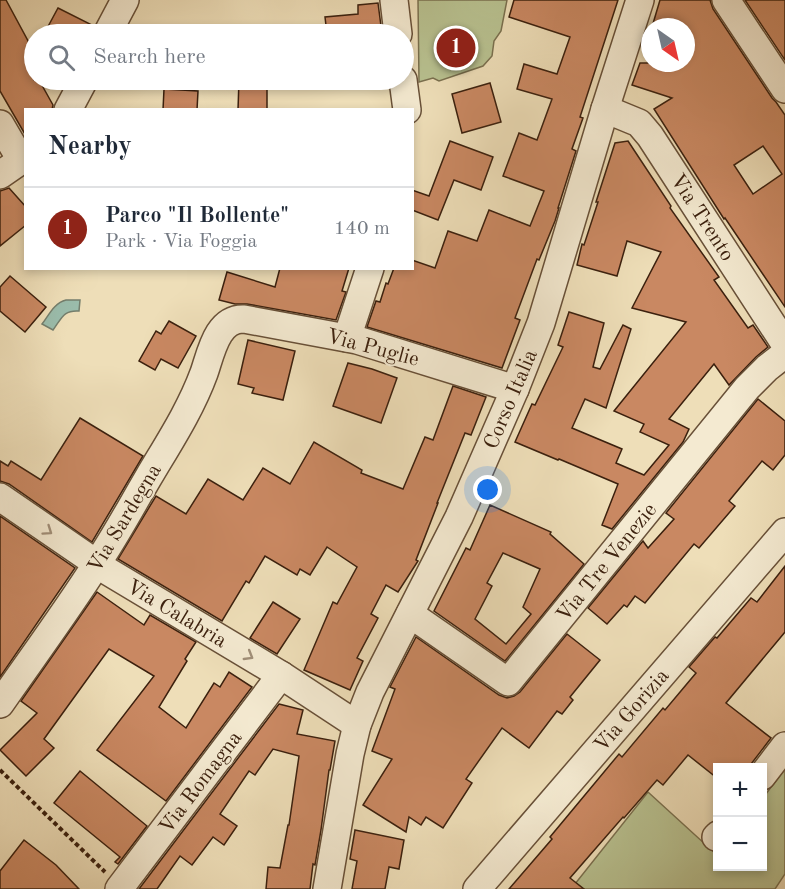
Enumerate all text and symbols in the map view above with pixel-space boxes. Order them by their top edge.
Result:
north arrow [641,18,695,72]
search box [24,24,414,90]
pin: 1 [436,26,476,70]
icon: search [45,41,78,74]
text: Search here [93,46,206,68]
text: Nearby [48,134,132,160]
street label: Via Trento [666,170,738,265]
text: Parco "Il Bollente" [105,205,289,227]
text: 1 [62,219,73,239]
text: 140 m [334,219,390,239]
text: Park · Via Foggia [105,232,257,252]
street label: Via Puglie [324,326,421,371]
street label: Corso Italia [481,347,542,453]
street label: Via Sardegna [85,461,166,577]
your location [473,475,502,504]
street label: Via Tre Venezie [553,500,661,626]
one-way arrow [41,524,52,535]
street label: Via Calabria [122,576,230,652]
one-way arrow [243,648,253,660]
street label: Via Gorizia [591,665,674,756]
street label: Via Romagna [156,728,247,838]
map controls [713,763,767,871]
button: + [713,763,767,817]
button: − [713,817,767,871]

